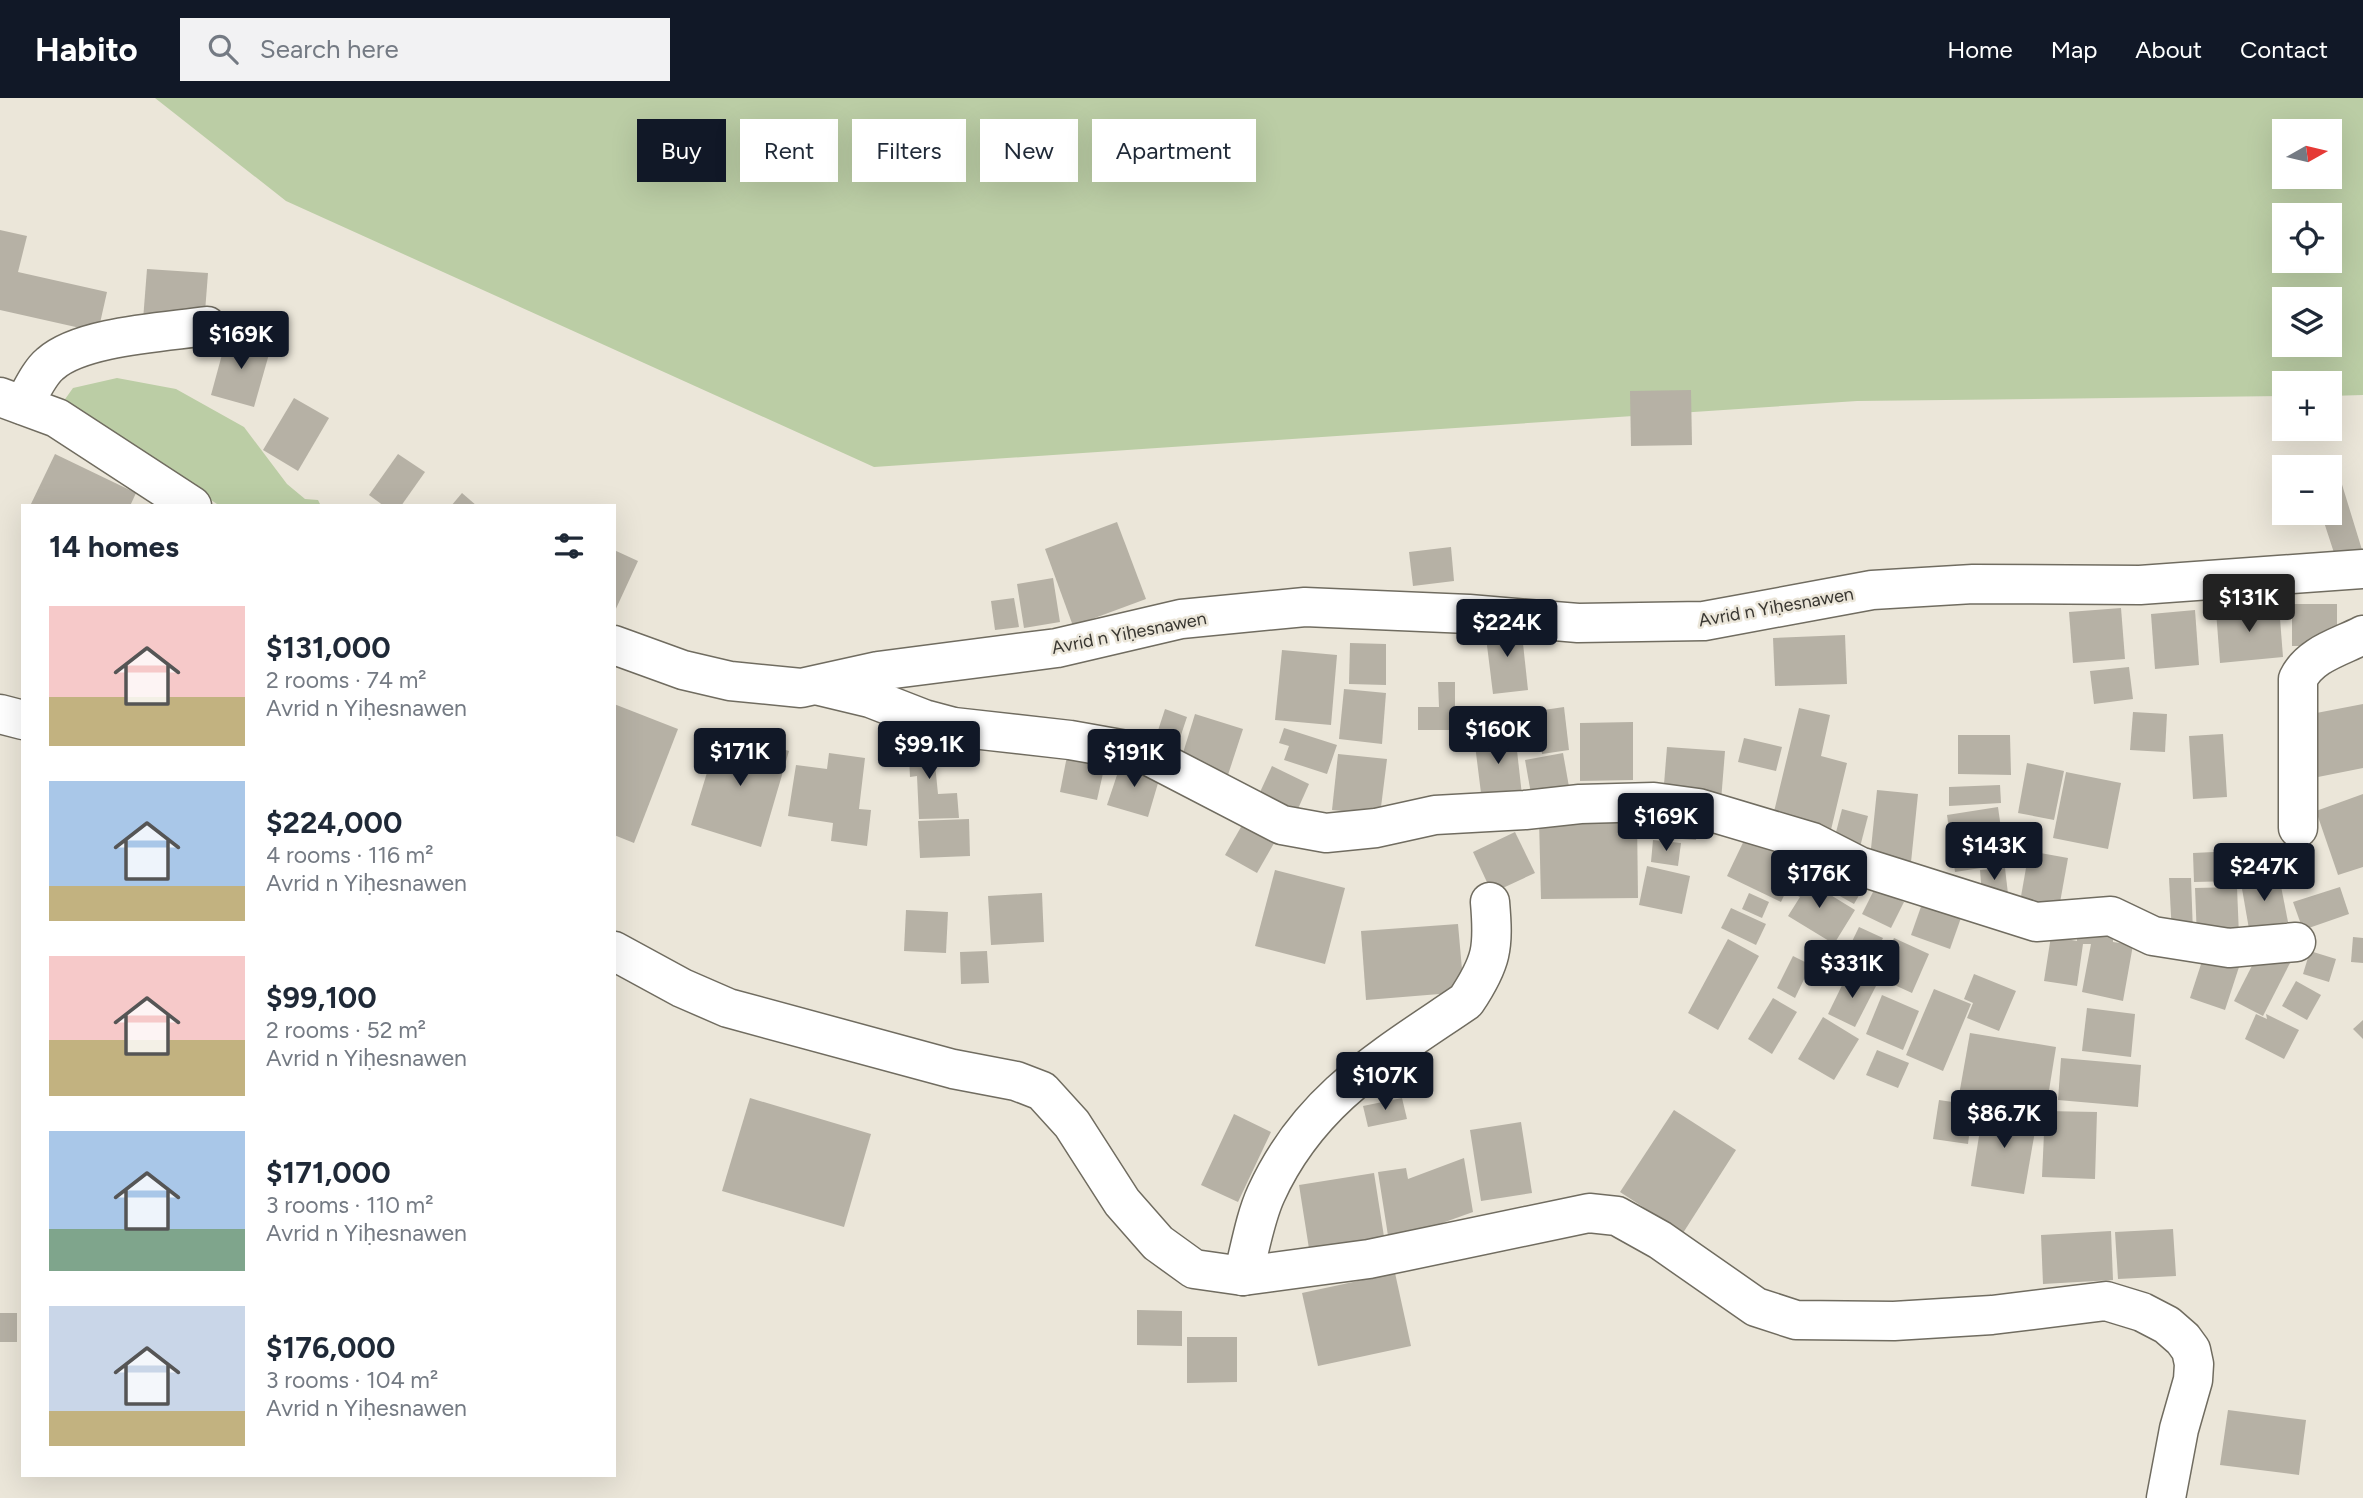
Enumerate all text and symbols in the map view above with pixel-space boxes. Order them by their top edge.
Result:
search box [180,18,670,81]
text: Habito [35,30,138,69]
icon: search [204,30,242,68]
text: Search here [260,33,399,65]
text: Home [1947,35,2013,64]
text: Map [2051,35,2097,64]
text: About [2135,35,2202,64]
text: Contact [2240,35,2328,64]
chip: Buy [637,119,726,182]
chip: Rent [740,119,838,182]
chip: Filters [852,119,966,182]
chip: New [980,119,1078,182]
chip: Apartment [1092,119,1256,182]
north arrow [2272,119,2342,189]
map controls [2272,119,2342,525]
button: locate [2272,203,2342,273]
button: layers [2272,287,2342,357]
pin: $169K [192,312,290,371]
text: $169K [209,320,273,348]
button: + [2272,371,2342,441]
button: − [2272,455,2342,525]
icon: filters [550,527,588,565]
text: 14 homes [49,528,179,565]
pin: $131K [2200,574,2298,634]
street label: Avrid n Yiḥesnawen [1697,583,1855,631]
text: $131K [2219,583,2279,611]
pin: $224K [1458,600,1556,659]
street label: Avrid n Yiḥesnawen [1050,607,1208,659]
text: $224K [1472,608,1542,636]
text: $131,000 [266,629,391,666]
icon: home [105,634,189,718]
text: 2 rooms · 74 m² [266,666,427,694]
text: Avrid n Yiḥesnawen [266,694,467,722]
pin: $160K [1449,706,1547,766]
text: $160K [1465,715,1531,743]
pin: $99.1K [872,722,986,781]
pin: $171K [691,728,789,788]
text: $99.1K [894,730,964,758]
pin: $191K [1085,730,1183,789]
text: $171K [710,737,770,765]
text: $191K [1104,738,1164,766]
pin: $169K [1617,794,1715,853]
text: $169K [1634,802,1698,830]
text: $224,000 [266,804,402,841]
icon: home [105,809,189,893]
pin: $143K [1945,822,2043,882]
text: $143K [1961,831,2027,859]
text: 4 rooms · 116 m² [266,841,434,869]
pin: $247K [2215,844,2313,903]
pin: $176K [1770,850,1868,910]
text: $247K [2230,852,2298,880]
text: $176K [1787,859,1851,887]
text: Avrid n Yiḥesnawen [266,869,467,897]
pin: $331K [1803,940,1901,1000]
text: $331K [1820,949,1884,977]
text: $99,100 [266,979,377,1016]
icon: home [105,984,189,1068]
text: 2 rooms · 52 m² [266,1016,426,1044]
text: Avrid n Yiḥesnawen [266,1044,467,1072]
pin: $107K [1336,1052,1434,1112]
text: $107K [1352,1061,1418,1089]
pin: $86.7K [1947,1090,2061,1150]
text: $86.7K [1967,1099,2041,1127]
text: $171,000 [266,1154,391,1191]
icon: home [105,1159,189,1243]
text: 3 rooms · 110 m² [266,1191,433,1219]
text: Avrid n Yiḥesnawen [266,1219,467,1247]
text: $176,000 [266,1329,395,1366]
icon: home [105,1334,189,1418]
text: 3 rooms · 104 m² [266,1366,438,1394]
text: Avrid n Yiḥesnawen [266,1394,467,1422]

